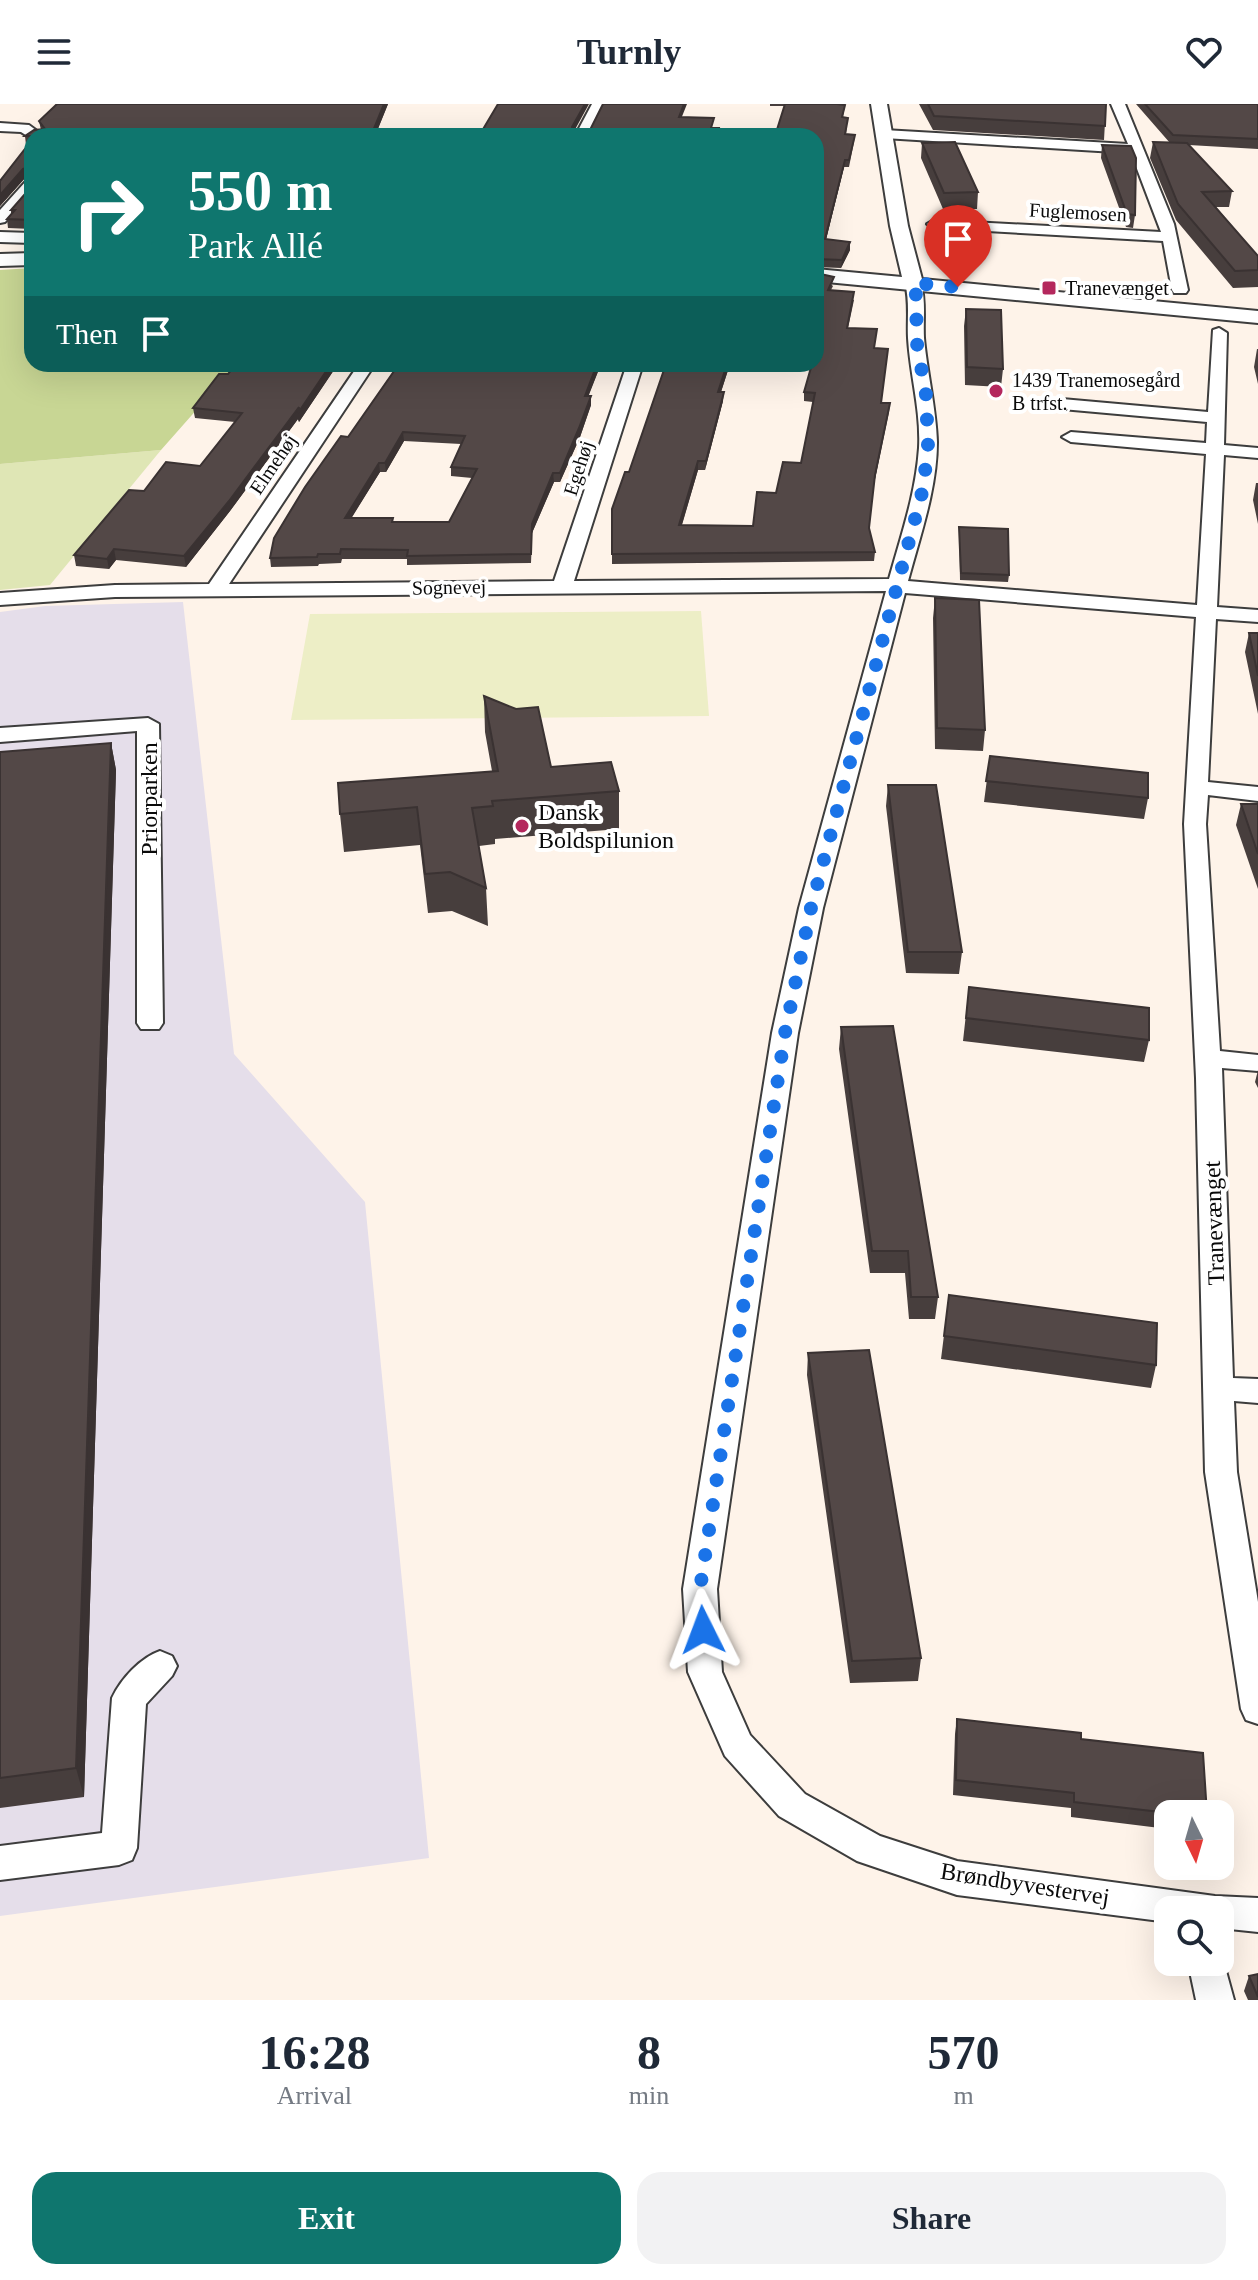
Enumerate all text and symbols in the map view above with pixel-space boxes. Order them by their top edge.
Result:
icon: menu [32,30,76,74]
icon: heart [1182,30,1226,74]
text: Turnly [577,32,681,72]
icon: right [56,160,160,264]
text: 550 m [188,160,333,222]
street label: Fuglemosen [1029,198,1127,227]
pin [924,205,992,287]
icon: arrive [936,217,980,261]
text: Park Allé [188,226,323,266]
place label: Tranevænget [1065,277,1169,300]
marker: Tranevænget [1040,279,1058,297]
icon: arrive [134,312,178,356]
text: Then [56,317,118,350]
place label: 1439 Tranemosegård B trfst. [1012,369,1180,414]
marker: 1439 Tranemosegård B trfst. [987,382,1005,400]
street label: Elmehøj [245,430,302,499]
street label: Egehøj [559,438,598,499]
street label: Sognevej [412,575,486,600]
street label: Priorparken [136,742,162,856]
place label: Dansk Boldspilunion [538,799,674,853]
marker: Dansk Boldspilunion [513,817,531,835]
street label: Tranevænget [1199,1160,1229,1286]
position arrow [661,1588,745,1672]
north arrow [1154,1800,1234,1880]
map controls [1154,1800,1234,1976]
street label: Brøndbyvestervej [939,1858,1111,1910]
button: search [1154,1896,1234,1976]
text: 16:28 [258,2026,370,2079]
text: 8 [637,2026,661,2079]
text: 570 [928,2026,1000,2079]
text: Arrival [277,2081,352,2110]
text: min [629,2081,669,2110]
text: m [953,2081,974,2110]
button: Exit [32,2172,621,2264]
button: Share [637,2172,1226,2264]

